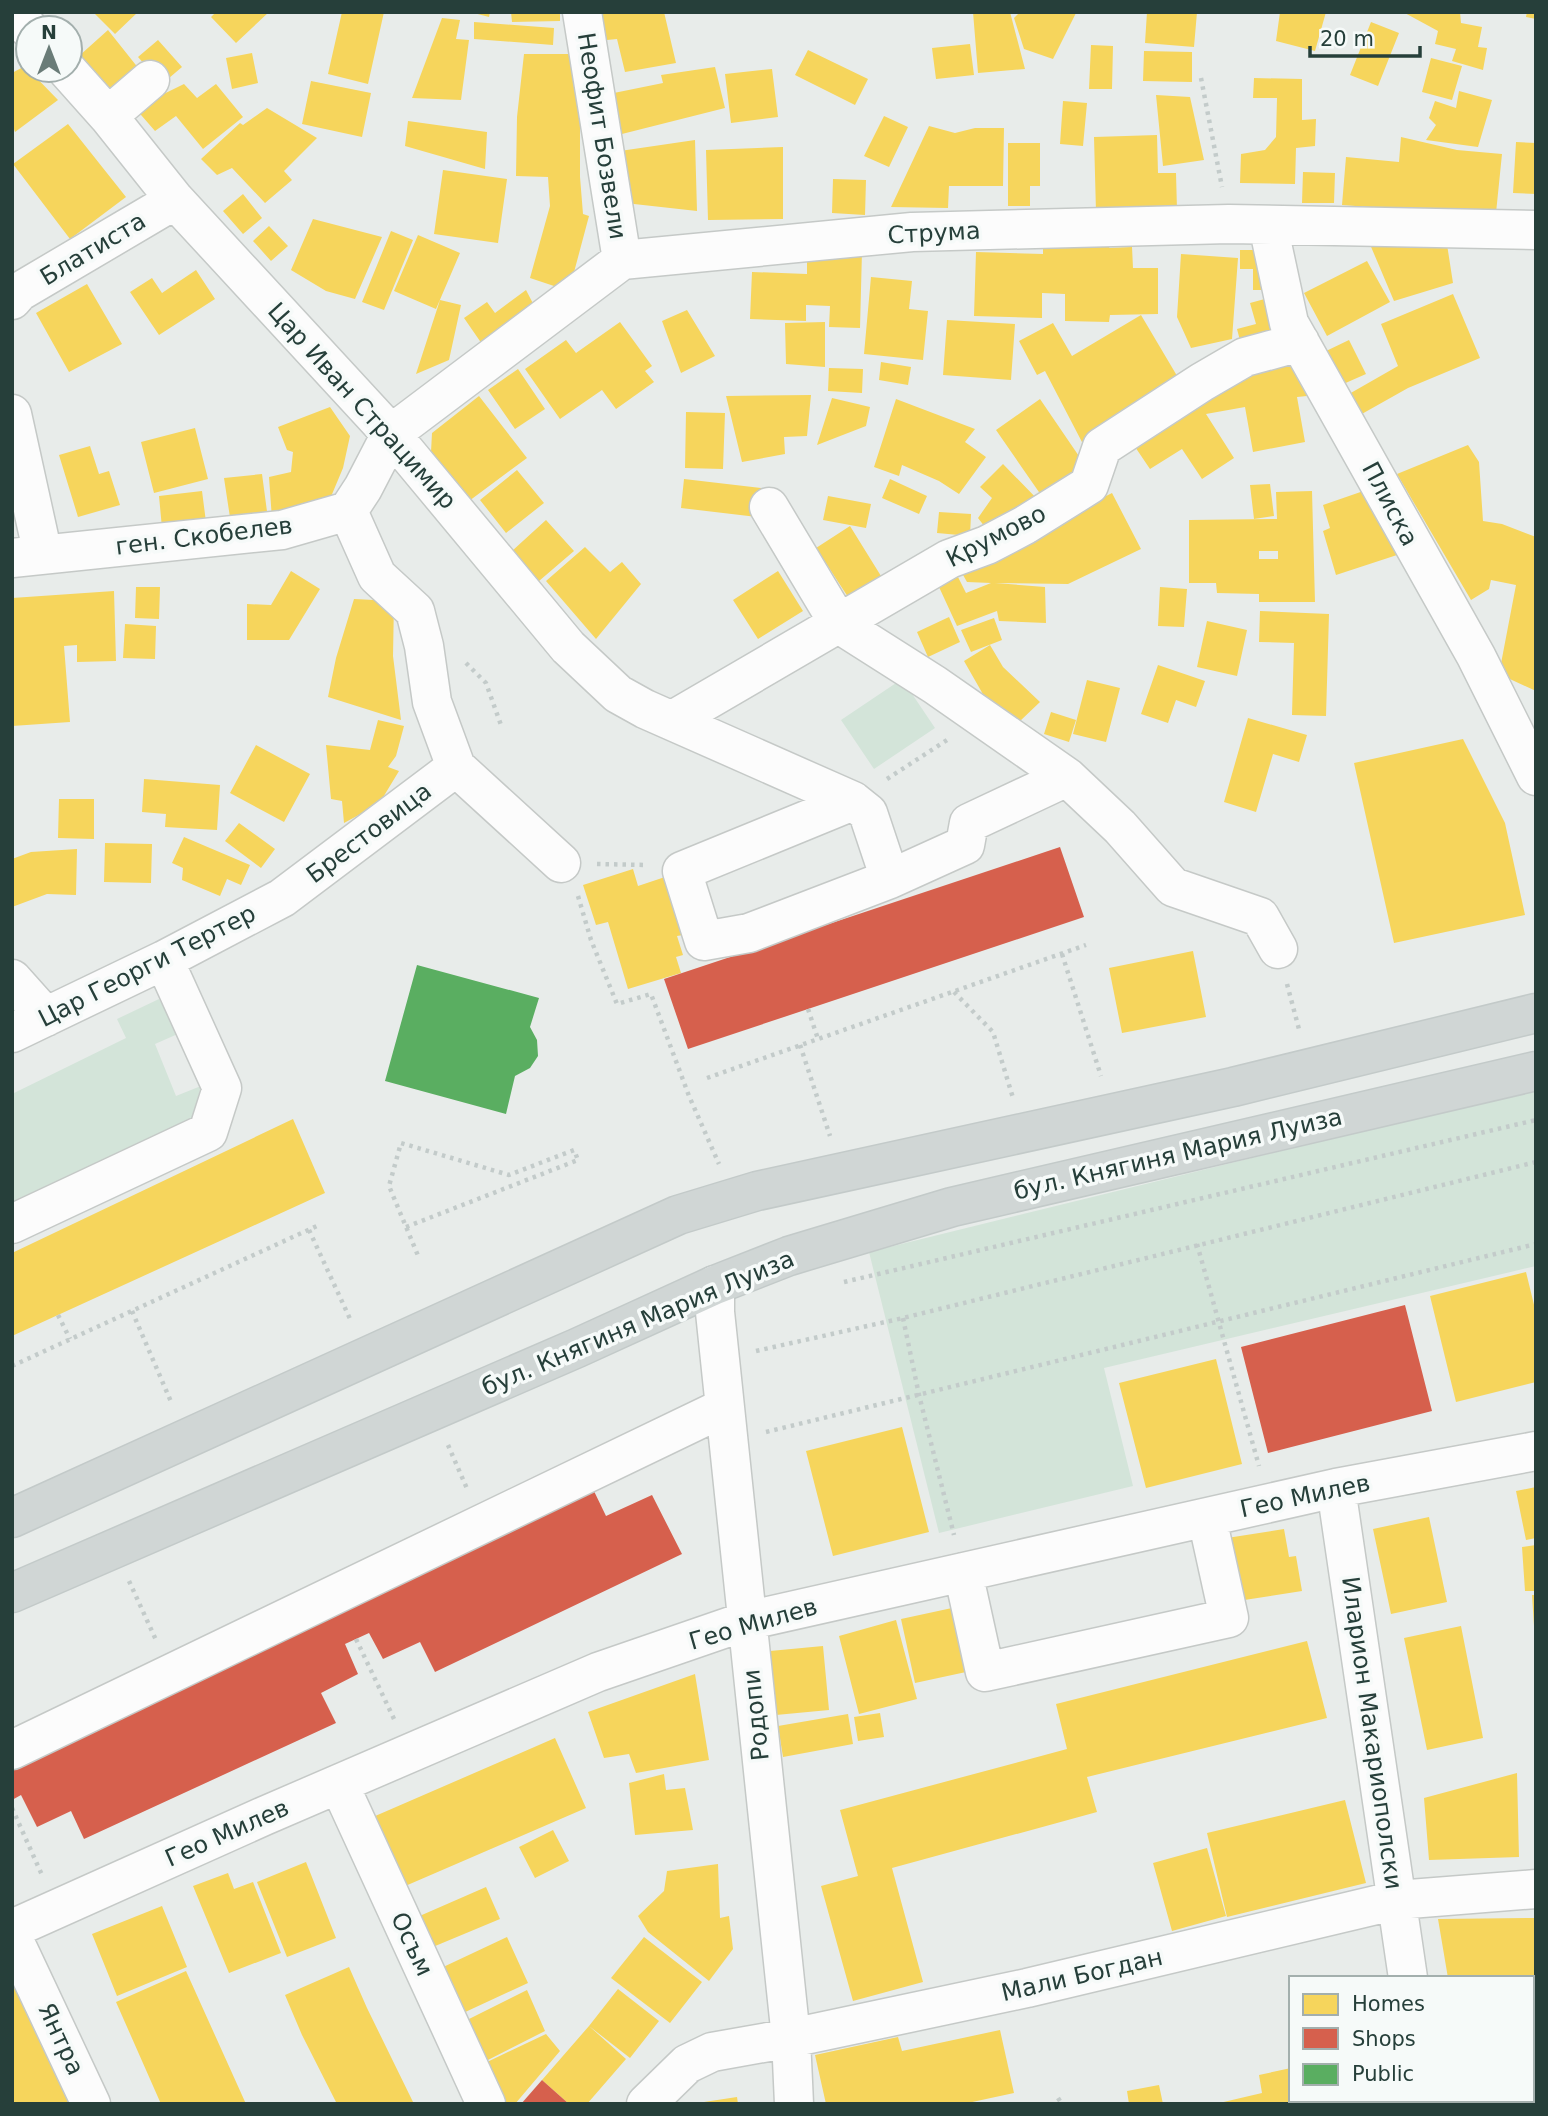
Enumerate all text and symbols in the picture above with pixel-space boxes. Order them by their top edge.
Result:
north arrow [14,14,84,84]
scale bar [1310,14,1420,58]
text: N [41,21,57,43]
text: 20 m [1320,27,1374,51]
street label: Неофит Бозвели [572,31,632,241]
street label: Блатиста [35,207,151,291]
street label: Струма [887,217,981,249]
street label: Цар Иван Страцимир [262,297,462,515]
street label: Плиска [1356,457,1424,551]
street label: Крумово [941,499,1051,573]
street label: ген. Скобелев [114,511,294,561]
street label: Брестовица [301,777,437,889]
street label: Цар Георги Тертер [34,899,260,1033]
street label: бул. Княгиня Мария Луиза [1011,1103,1345,1205]
street label: бул. Княгиня Мария Луиза [478,1244,798,1402]
street label: Гео Милев [1237,1469,1373,1523]
street label: Иларион Макариополски [1336,1575,1408,1891]
street label: Гео Милев [686,1592,820,1656]
street label: Родопи [737,1668,775,1762]
street label: Гео Милев [161,1793,293,1873]
street label: Осъм [385,1908,439,1980]
street label: Мали Богдан [999,1943,1165,2007]
legend [1289,1976,1534,2102]
text: Homes [1352,1992,1425,2016]
street label: Янтра [32,1999,90,2079]
text: Shops [1352,2027,1416,2051]
text: Public [1352,2062,1414,2086]

